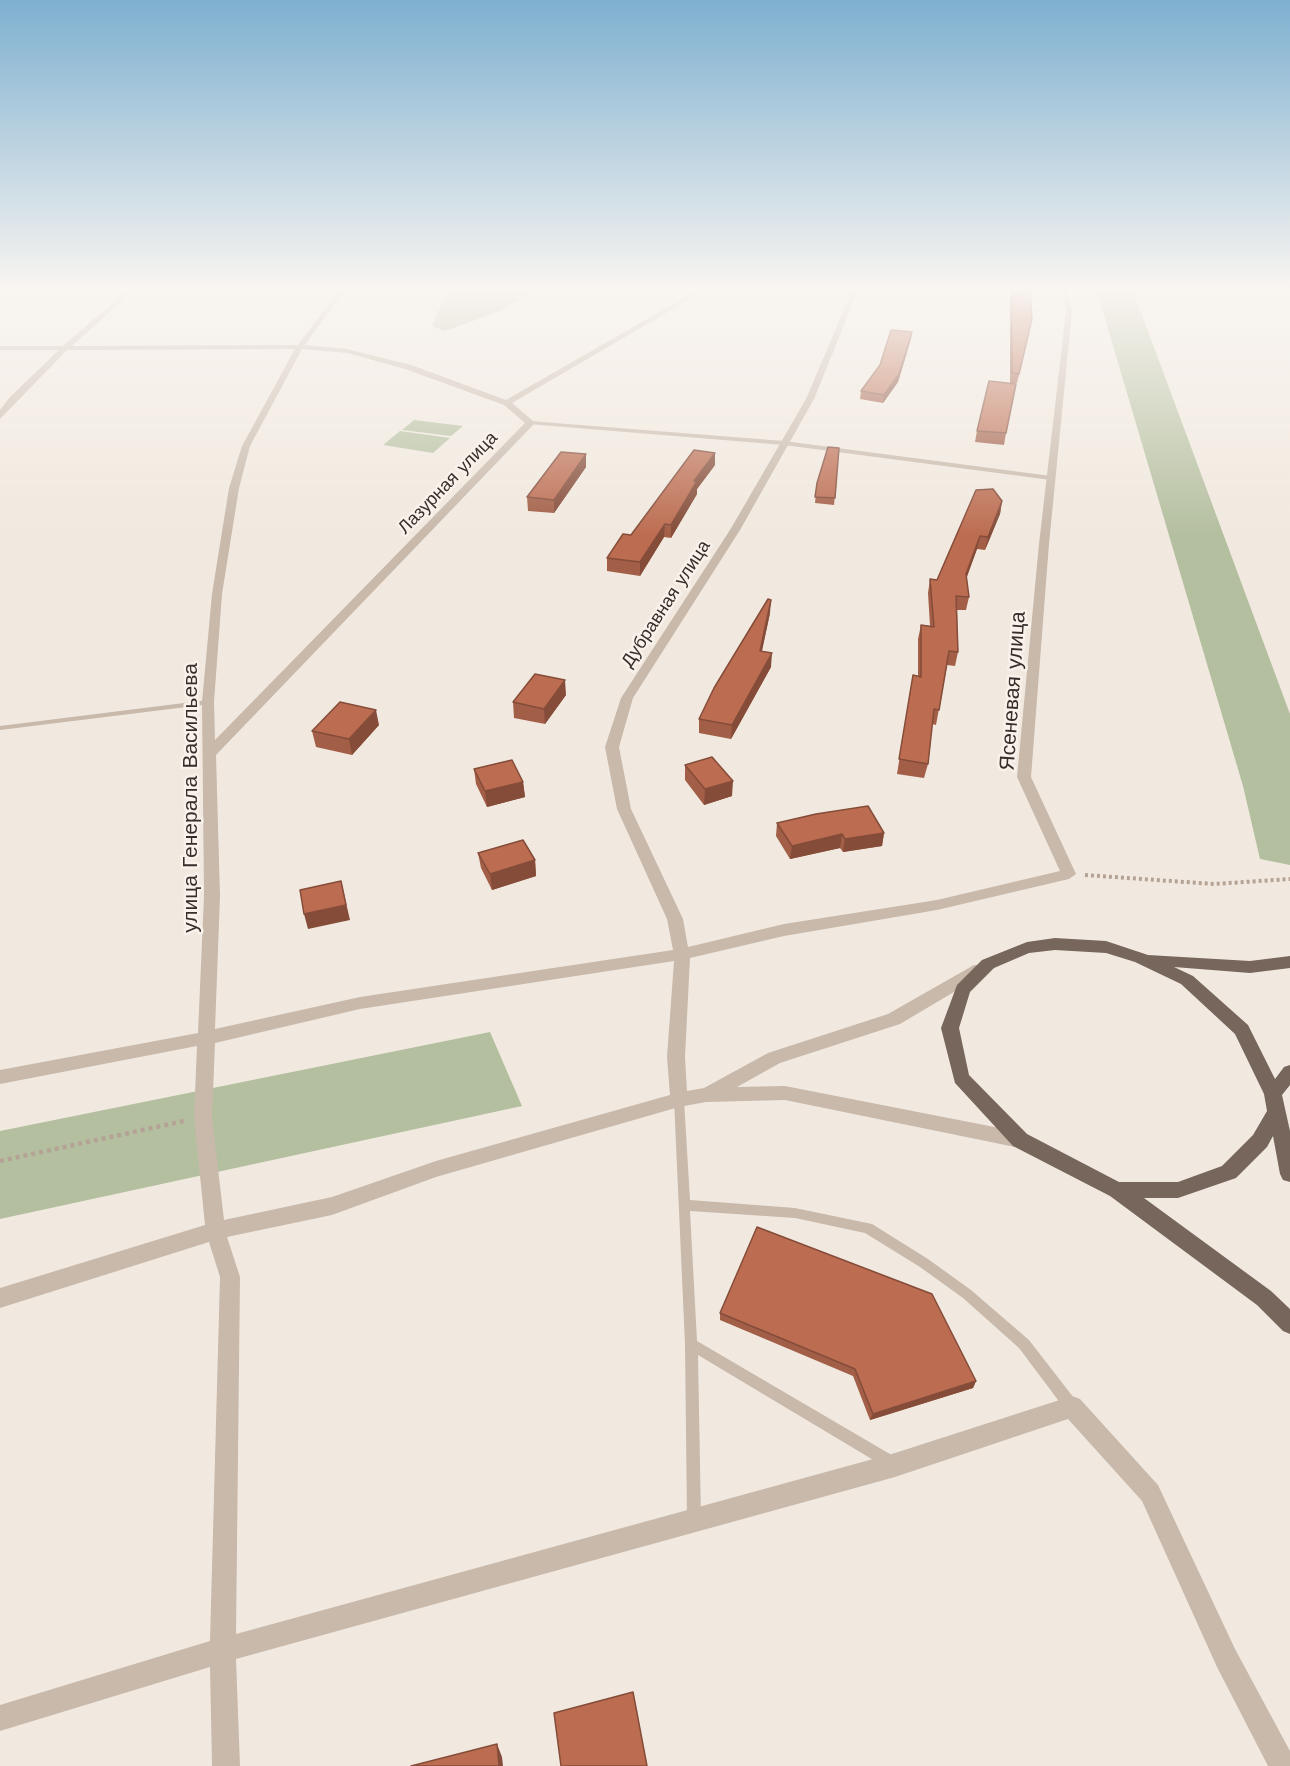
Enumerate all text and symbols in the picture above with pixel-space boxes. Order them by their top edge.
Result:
street label: Лазурная улица [394,427,502,539]
street label: Дубравная улица [617,536,715,672]
street label: Ясеневая улица [995,611,1031,771]
street label: улица Генерала Васильева [178,663,204,933]

